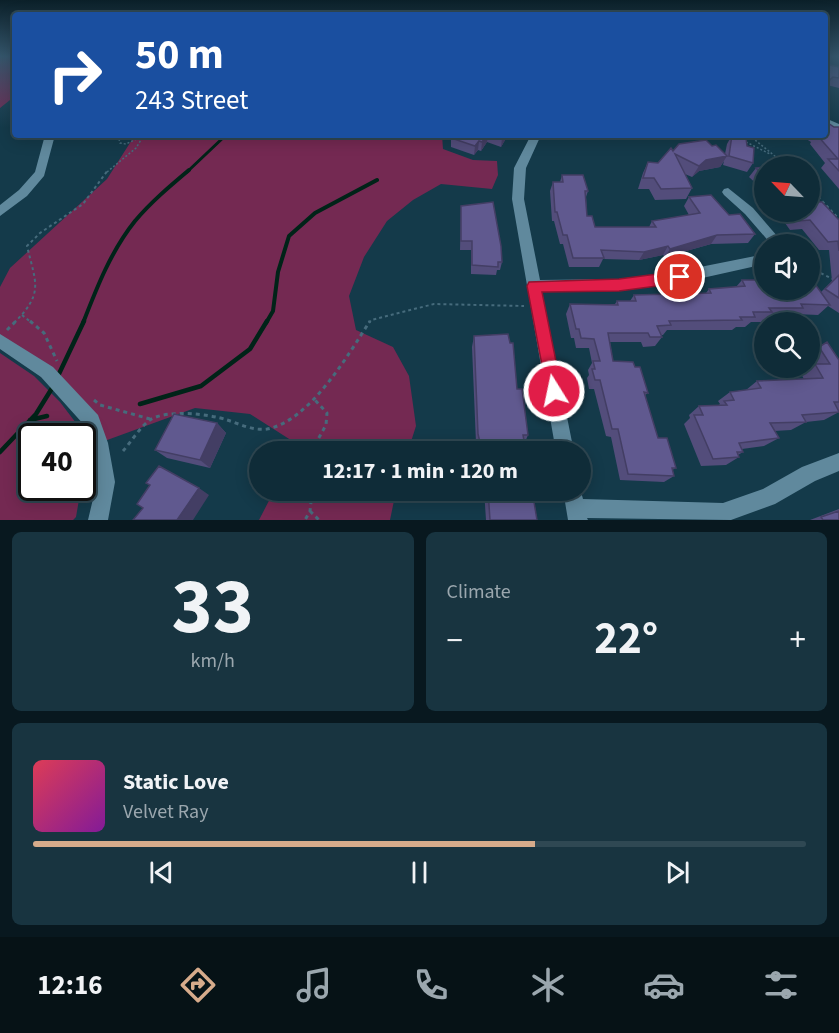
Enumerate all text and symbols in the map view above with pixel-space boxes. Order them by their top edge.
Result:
text: 50 m [135,25,224,85]
icon: right [36,36,114,114]
text: 243 Street [135,81,248,120]
north arrow [754,156,820,222]
map controls [754,156,820,378]
button: sound [754,234,820,300]
pin [654,251,705,302]
icon: arrive [663,260,696,293]
button: search [754,312,820,378]
position arrow [522,359,586,423]
speed limit sign: 40 [18,423,96,501]
text: 12:17 · 1 min · 120 m [322,455,518,487]
text: 33 [172,552,254,663]
text: Climate [447,578,511,606]
text: 22° [594,607,658,671]
text: − [447,617,463,664]
text: + [790,617,806,664]
text: km/h [191,647,235,675]
text: Static Love [123,766,229,798]
text: Velvet Ray [123,798,209,826]
icon: previous [145,856,178,889]
icon: pause [403,856,436,889]
icon: next [661,856,694,889]
icon: directions [177,964,219,1006]
icon: music [293,964,335,1006]
icon: phone [410,964,452,1006]
icon: climate [527,964,569,1006]
icon: car [643,964,685,1006]
icon: filters [760,964,802,1006]
text: 12:16 [37,966,102,1005]

